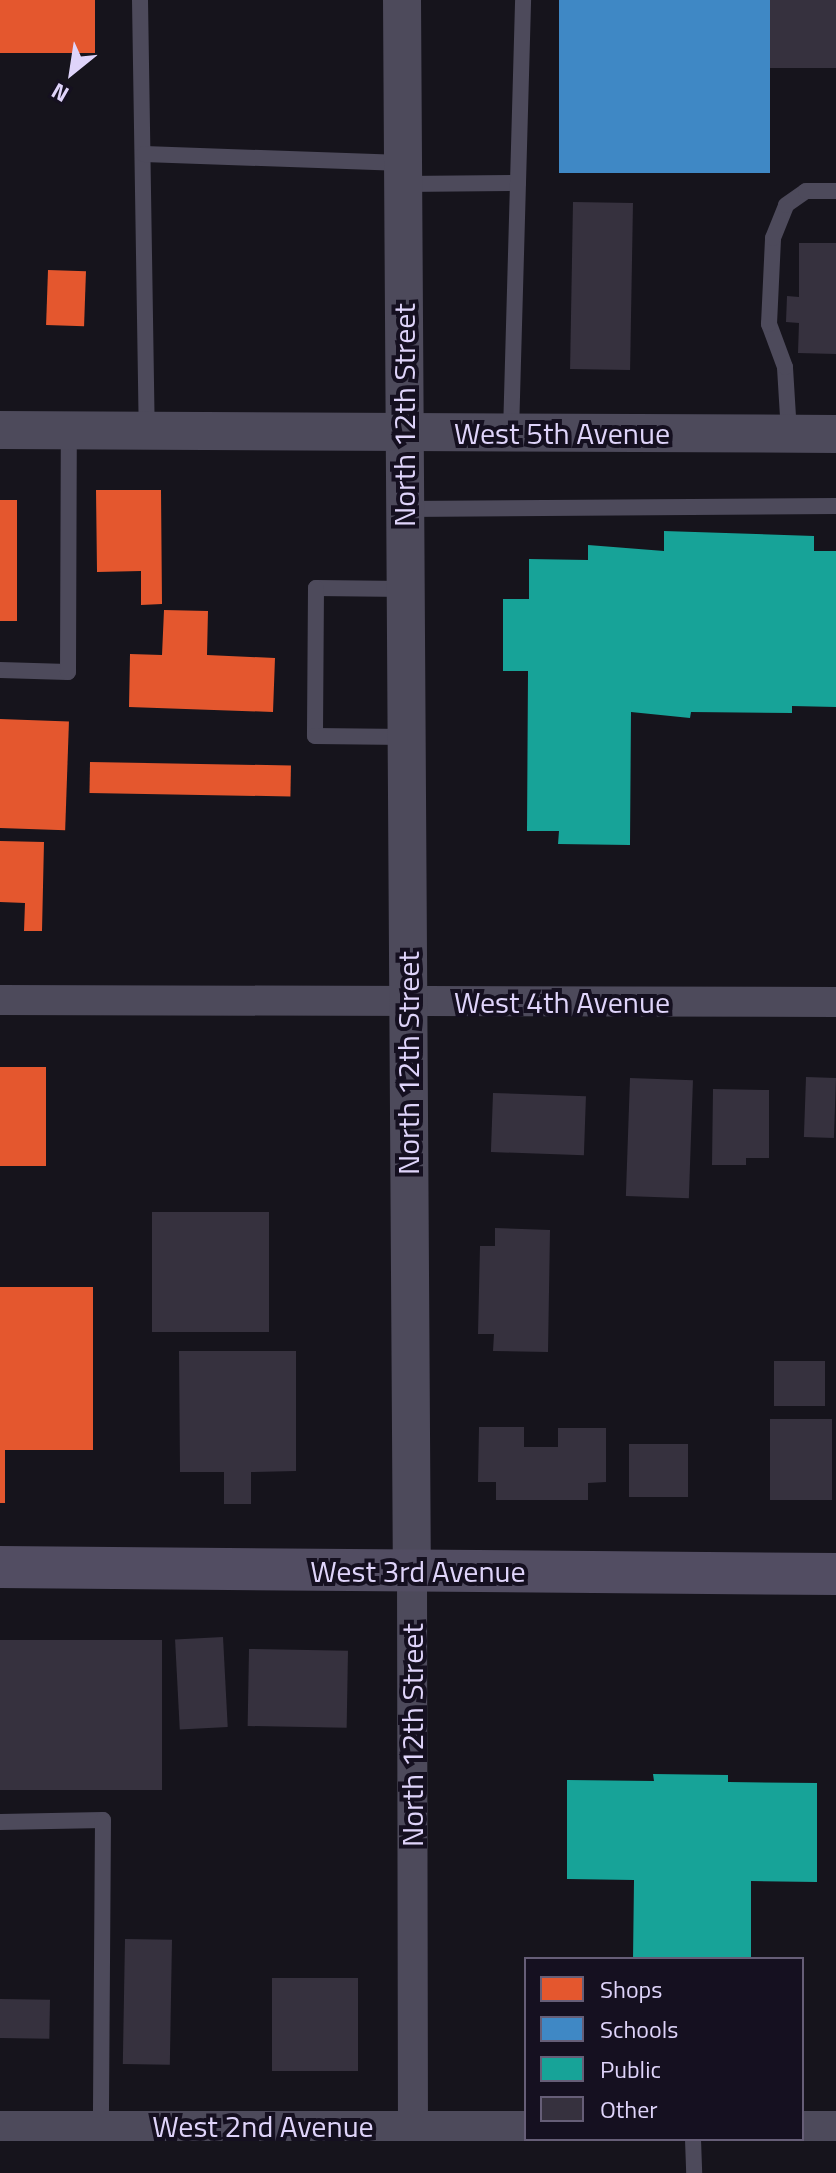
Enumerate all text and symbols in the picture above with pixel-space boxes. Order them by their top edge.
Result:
north arrow [32,32,112,112]
text: N [45,74,75,111]
street label: North 12th Street [386,303,422,527]
street label: West 5th Avenue [454,415,670,451]
street label: North 12th Street [390,951,426,1175]
street label: West 4th Avenue [454,984,670,1020]
street label: West 3rd Avenue [310,1553,526,1589]
street label: North 12th Street [394,1623,430,1847]
legend [524,1957,804,2141]
text: Shops [600,1971,662,2007]
text: Schools [600,2011,678,2047]
text: Public [600,2051,661,2087]
text: Other [600,2091,658,2127]
street label: West 2nd Avenue [152,2108,374,2144]

